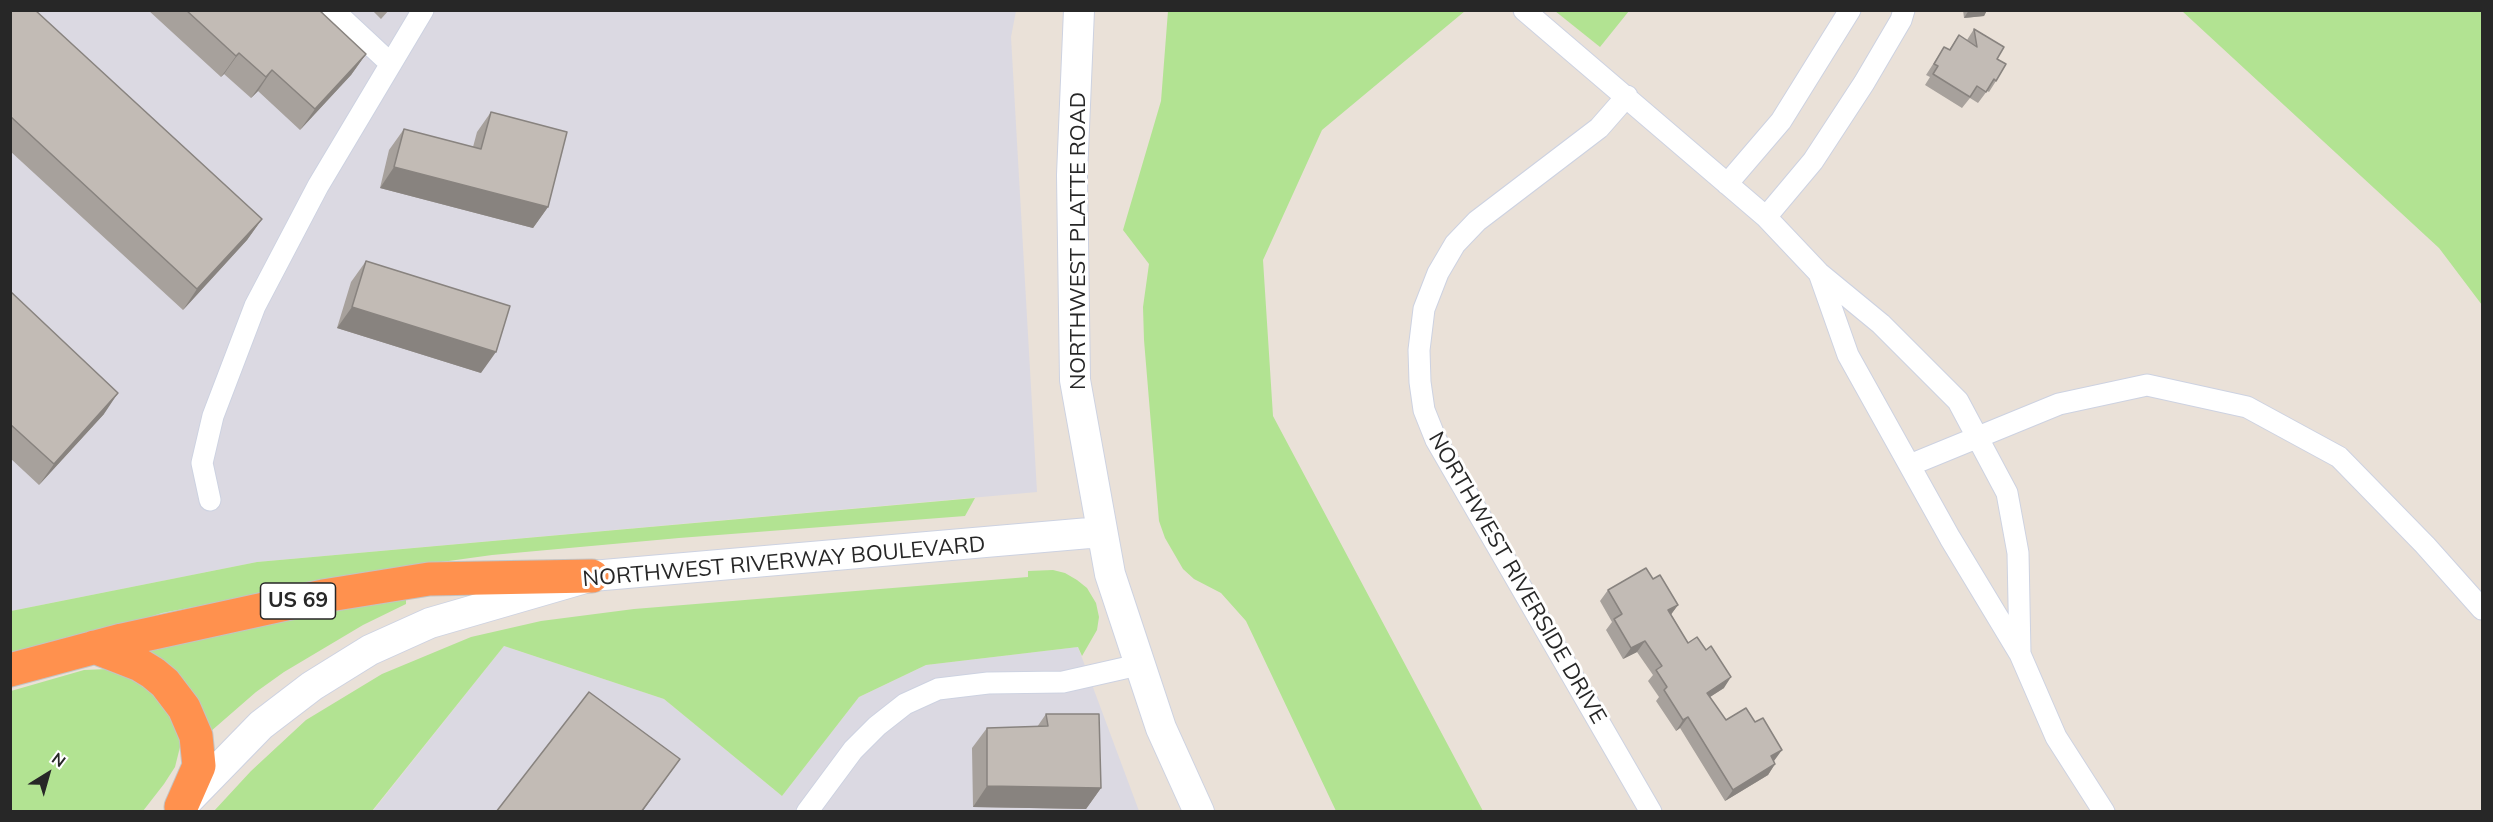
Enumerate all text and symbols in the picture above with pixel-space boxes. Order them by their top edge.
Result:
street label: NORTHWEST PLATTE ROAD [1065,92,1091,390]
street label: NORTHWEST RIVERSIDE DRIVE [1422,427,1612,729]
street label: NORTHWEST RIVERWAY BOULEVARD [582,531,986,593]
road number: US 69 [260,583,336,619]
north arrow [18,744,78,804]
text: N [48,748,70,771]

